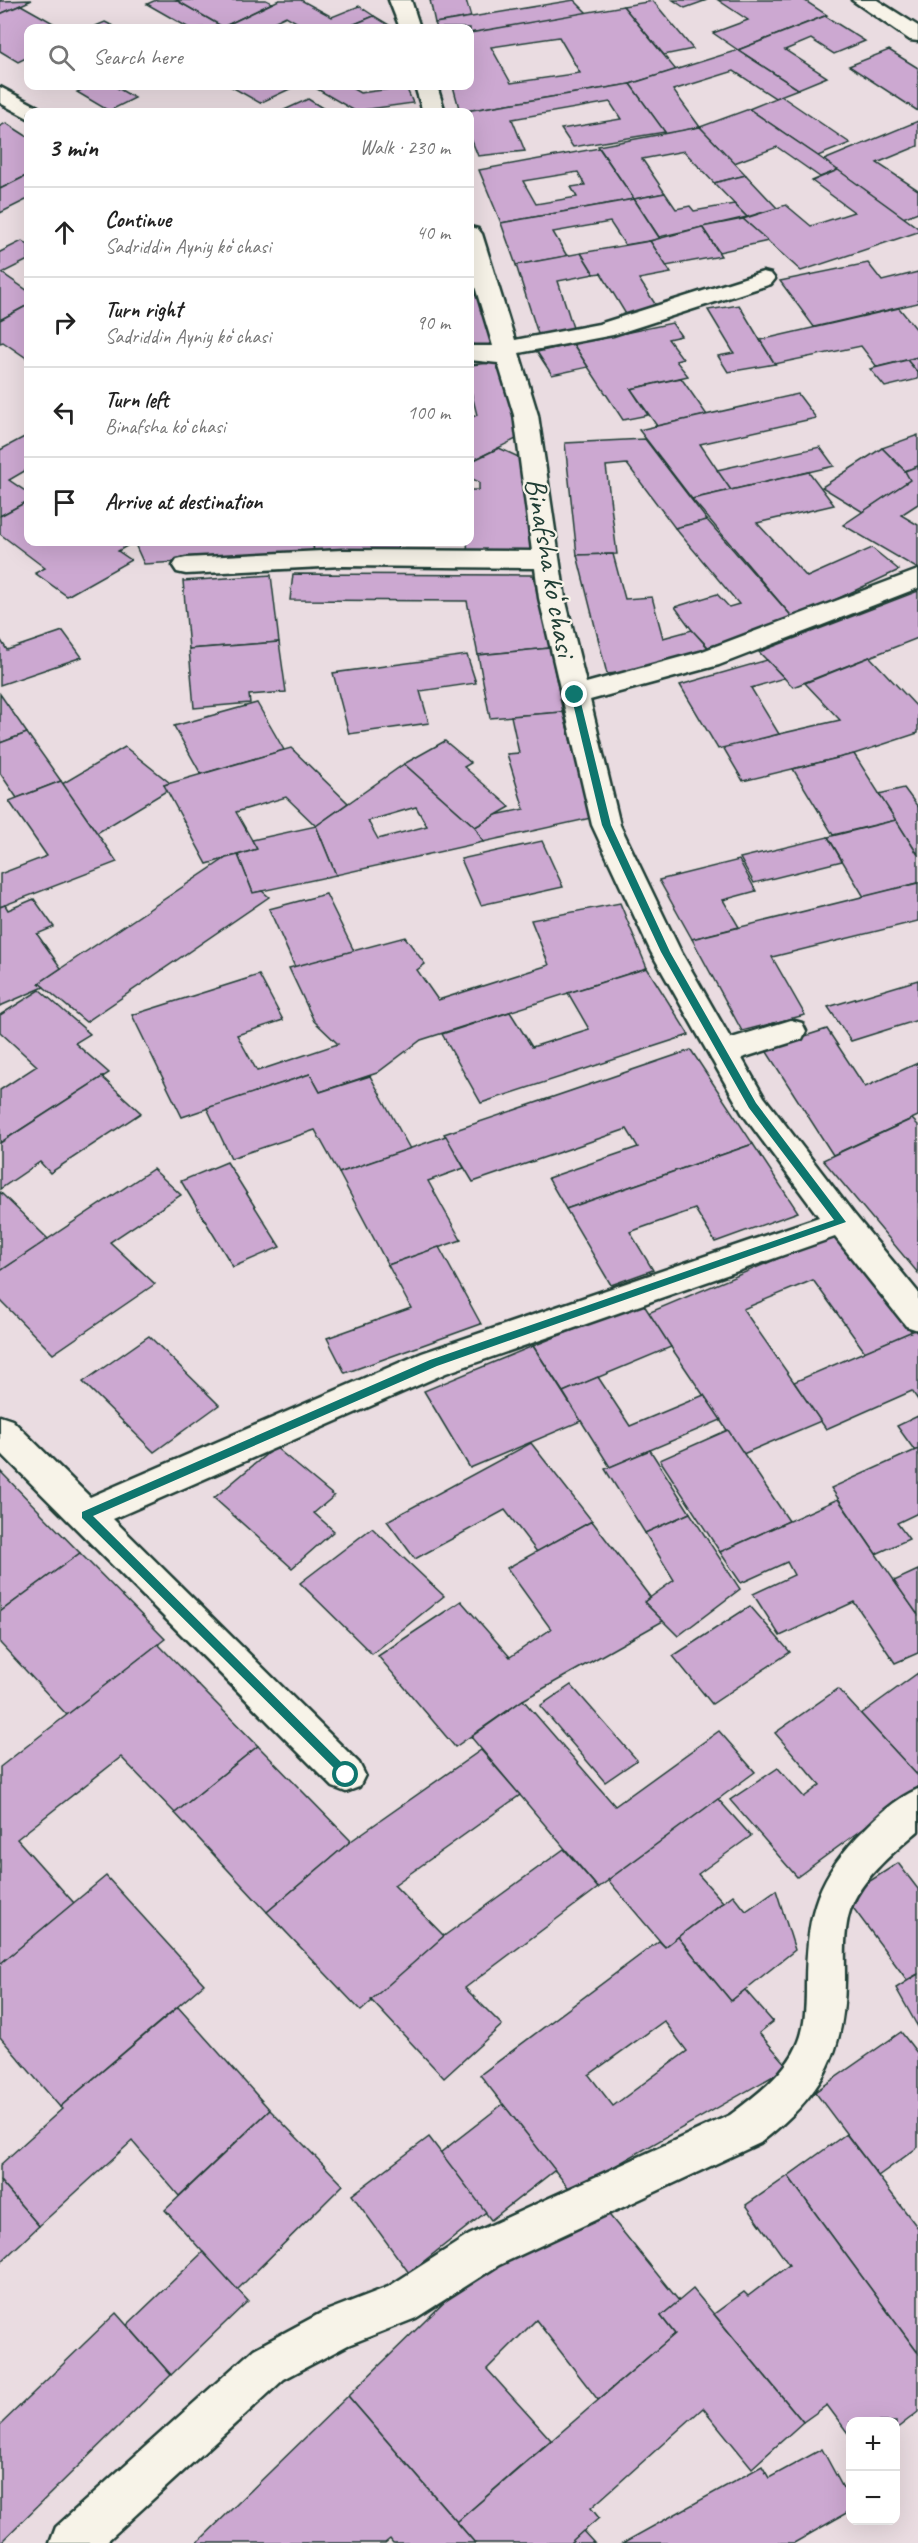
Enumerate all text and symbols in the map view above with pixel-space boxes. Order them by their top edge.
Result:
search box [24,24,474,90]
icon: search [45,41,78,74]
text: Search here [93,43,183,71]
text: 3 min [48,131,98,164]
text: Walk · 230 m [360,135,450,160]
text: Continue [105,206,171,234]
icon: ahead [48,216,81,249]
text: 40 m [416,220,450,245]
text: Sadriddin Ayniy koʻchasi [105,234,271,259]
text: Turn right [105,296,182,324]
icon: right [48,306,81,339]
text: 90 m [416,310,450,335]
text: Sadriddin Ayniy koʻchasi [105,324,271,349]
text: Turn left [105,386,169,414]
icon: left [48,396,81,429]
text: 100 m [407,400,450,425]
text: Binafsha koʻchasi [105,414,226,439]
street label: Binafsha koʻchasi [517,475,586,663]
icon: arrive [48,486,81,519]
text: Arrive at destination [105,488,262,516]
route end [561,681,587,707]
route start [332,1761,358,1787]
map controls [846,2417,900,2525]
button: + [846,2417,900,2471]
button: − [846,2471,900,2525]

